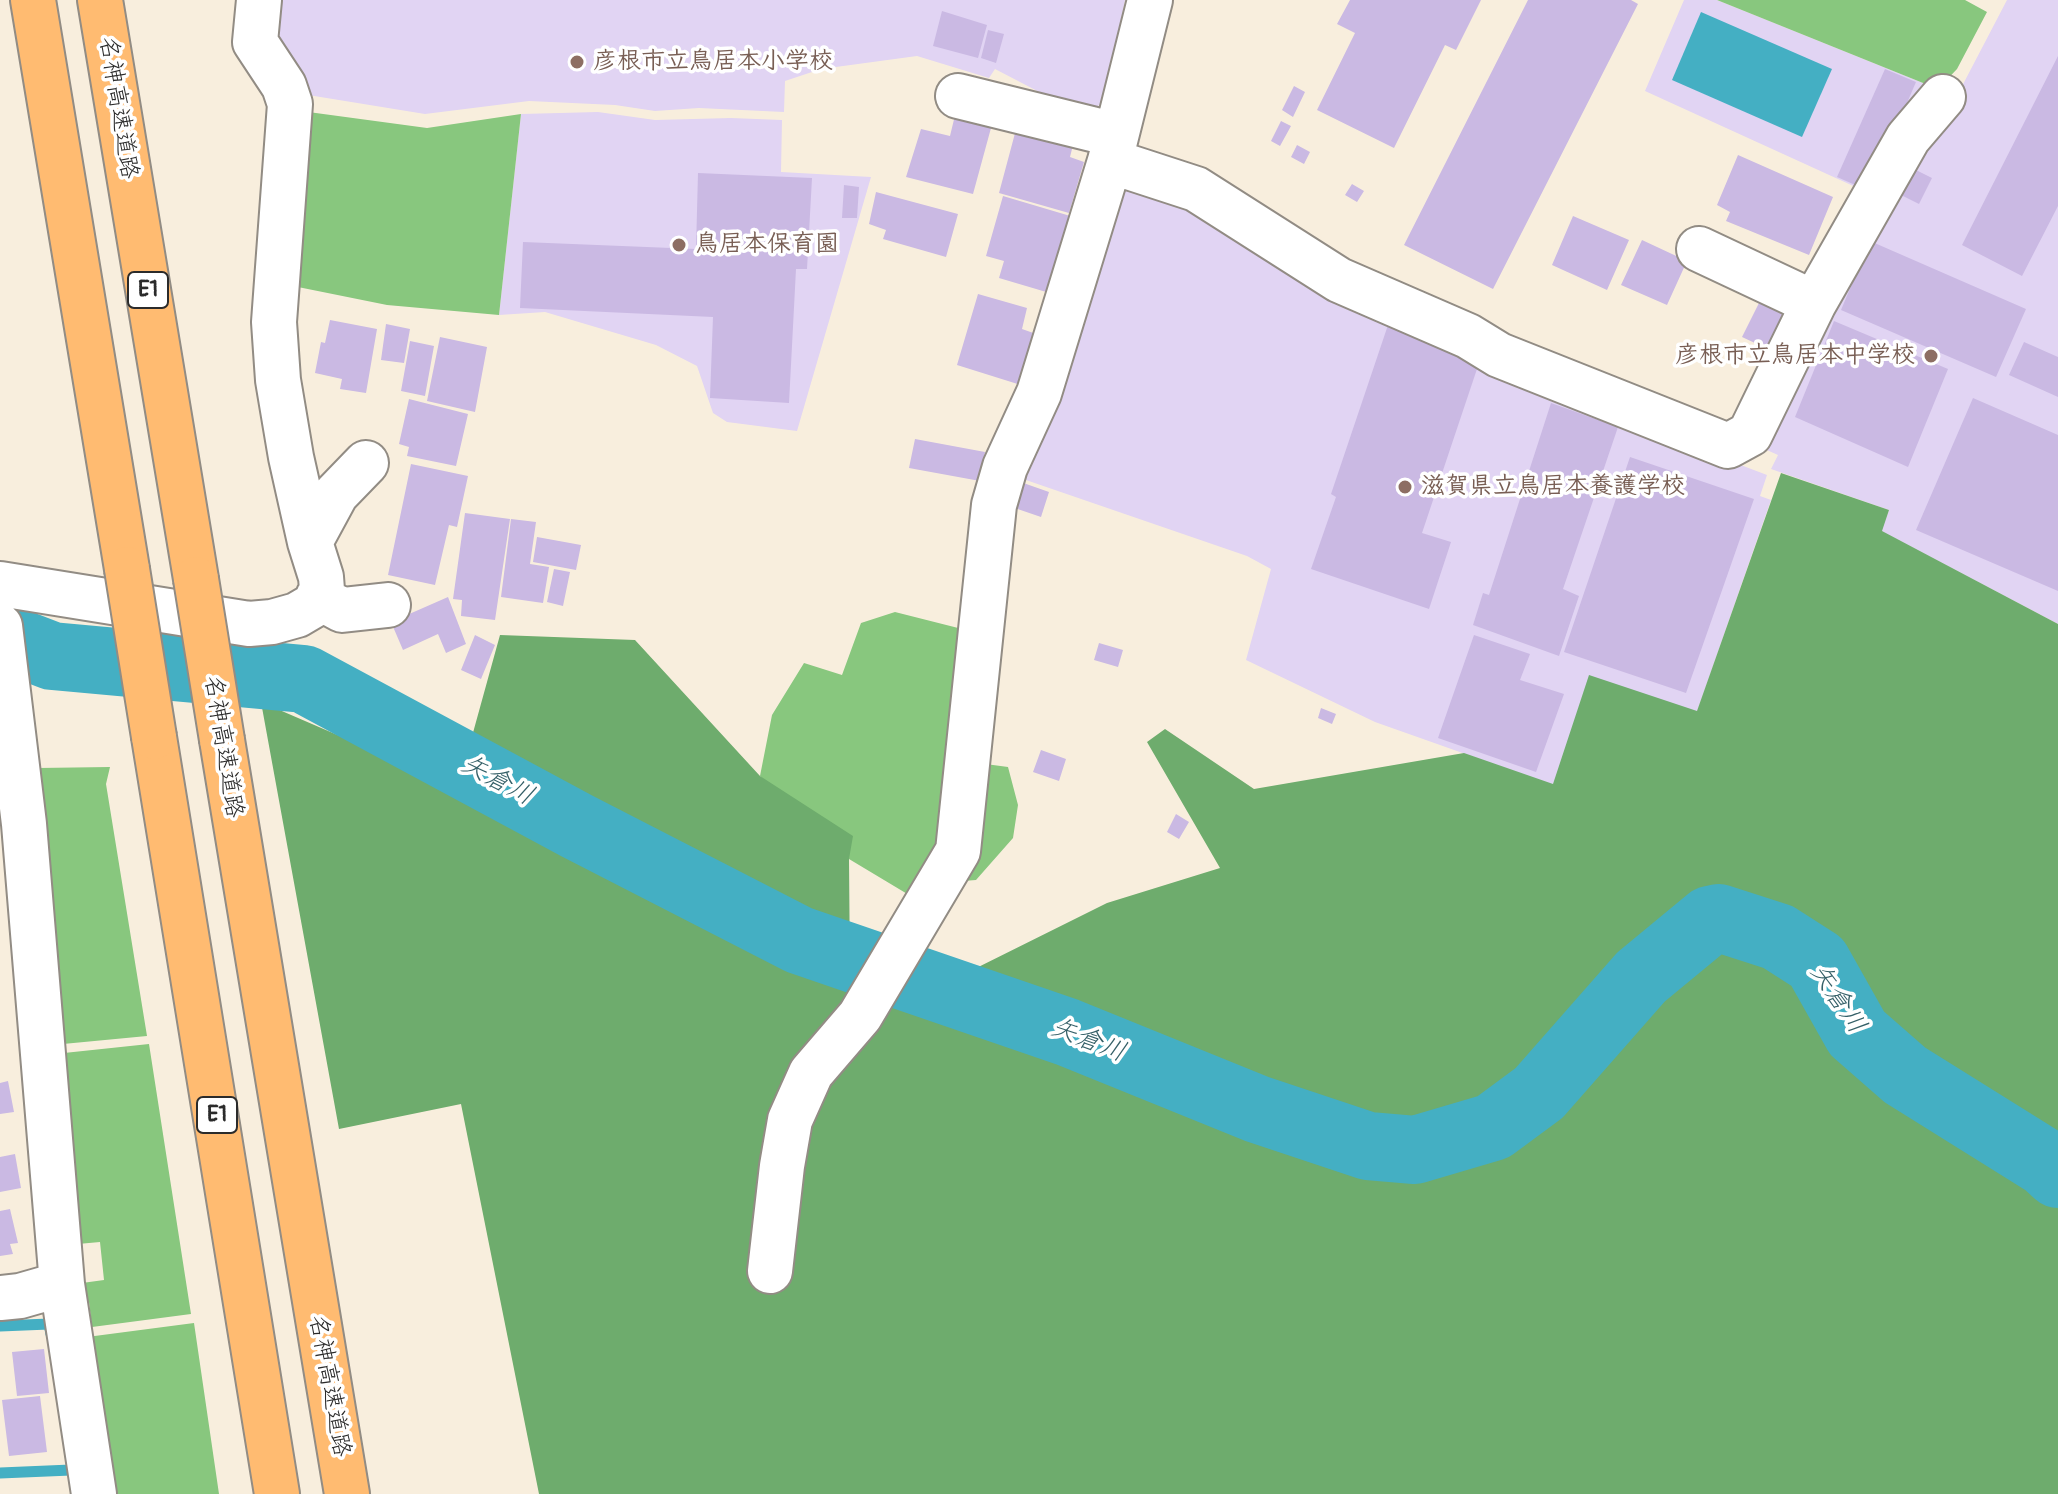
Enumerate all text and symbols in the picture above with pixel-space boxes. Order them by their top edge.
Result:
street label: 名神高速道路 [93,35,143,181]
place label: 彦根市立鳥居本小学校 [593,48,833,76]
marker: 彦根市立鳥居本小学校 [568,53,586,71]
place label: 鳥居本保育園 [695,231,839,259]
marker: 鳥居本保育園 [670,236,688,254]
road number: E1 [128,272,168,308]
place label: 彦根市立鳥居本中学校 [1675,342,1915,370]
marker: 彦根市立鳥居本中学校 [1922,347,1940,365]
place label: 滋賀県立鳥居本養護学校 [1421,473,1685,501]
marker: 滋賀県立鳥居本養護学校 [1396,478,1414,496]
street label: 名神高速道路 [198,674,248,820]
water label: 矢倉川 [455,749,539,813]
water label: 矢倉川 [1802,958,1872,1040]
water label: 矢倉川 [1046,1012,1130,1070]
road number: E1 [197,1097,237,1133]
street label: 名神高速道路 [302,1313,356,1459]

